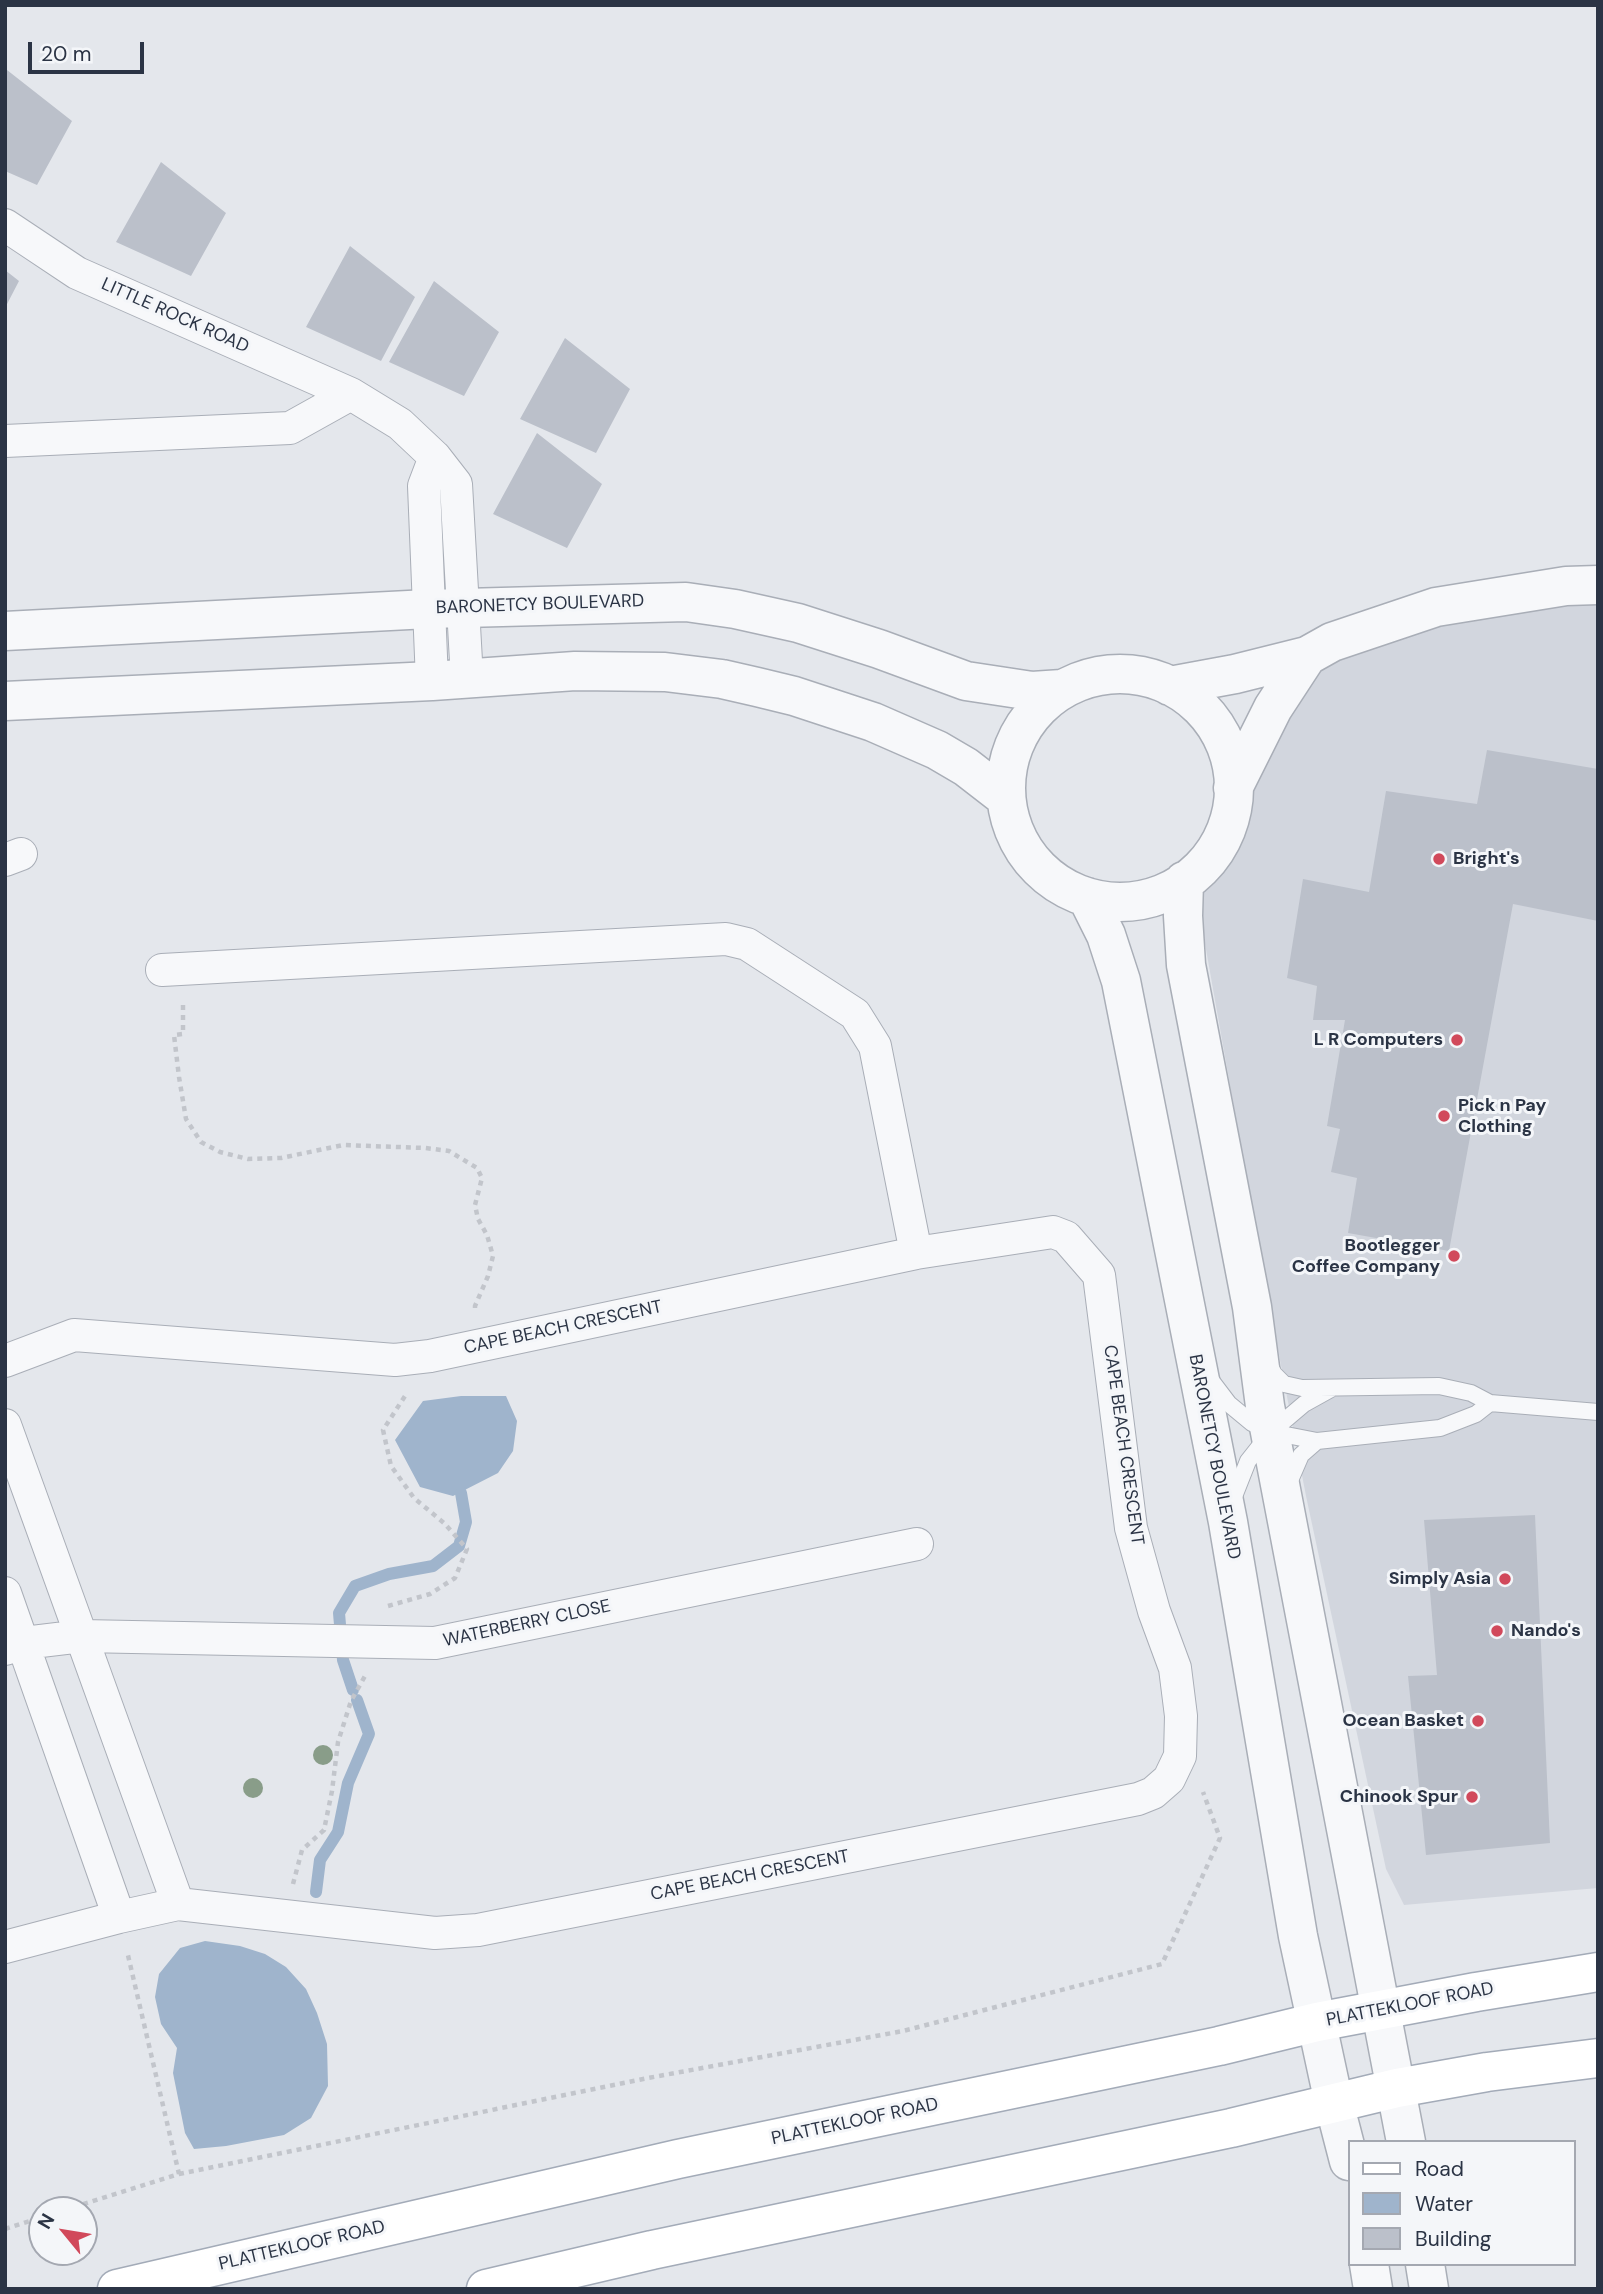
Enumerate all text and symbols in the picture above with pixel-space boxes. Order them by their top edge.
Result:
scale bar [32,28,147,72]
text: 20 m [41,40,92,68]
street label: LITTLE ROCK ROAD [98,274,252,358]
street label: BARONETCY BOULEVARD [435,591,645,619]
place label: Bright's [1453,848,1520,870]
marker: Bright's [1431,851,1447,867]
place label: L R Computers [1314,1029,1443,1051]
marker: L R Computers [1449,1032,1465,1048]
place label: Pick n Pay Clothing [1458,1095,1546,1138]
marker: Pick n Pay Clothing [1436,1108,1452,1124]
place label: Bootlegger Coffee Company [1292,1235,1440,1278]
marker: Bootlegger Coffee Company [1446,1248,1462,1264]
street label: CAPE BEACH CRESCENT [462,1296,664,1360]
street label: CAPE BEACH CRESCENT [1098,1343,1148,1547]
street label: BARONETCY BOULEVARD [1184,1353,1244,1561]
place label: Simply Asia [1389,1568,1491,1590]
marker: Simply Asia [1497,1571,1513,1587]
street label: WATERBERRY CLOSE [441,1596,613,1652]
place label: Nando's [1511,1620,1581,1642]
marker: Nando's [1489,1623,1505,1639]
place label: Ocean Basket [1342,1710,1464,1732]
marker: Ocean Basket [1470,1713,1486,1729]
place label: Chinook Spur [1340,1786,1458,1808]
marker: Chinook Spur [1464,1789,1480,1805]
street label: CAPE BEACH CRESCENT [649,1846,851,1906]
street label: PLATTEKLOOF ROAD [1325,1978,1495,2032]
street label: PLATTEKLOOF ROAD [770,2094,940,2150]
legend [1348,2140,1575,2266]
text: Road [1415,2155,1464,2183]
text: Water [1415,2190,1473,2218]
north arrow [28,2196,98,2266]
text: N [32,2209,60,2234]
street label: PLATTEKLOOF ROAD [217,2216,387,2276]
text: Building [1415,2225,1491,2253]

